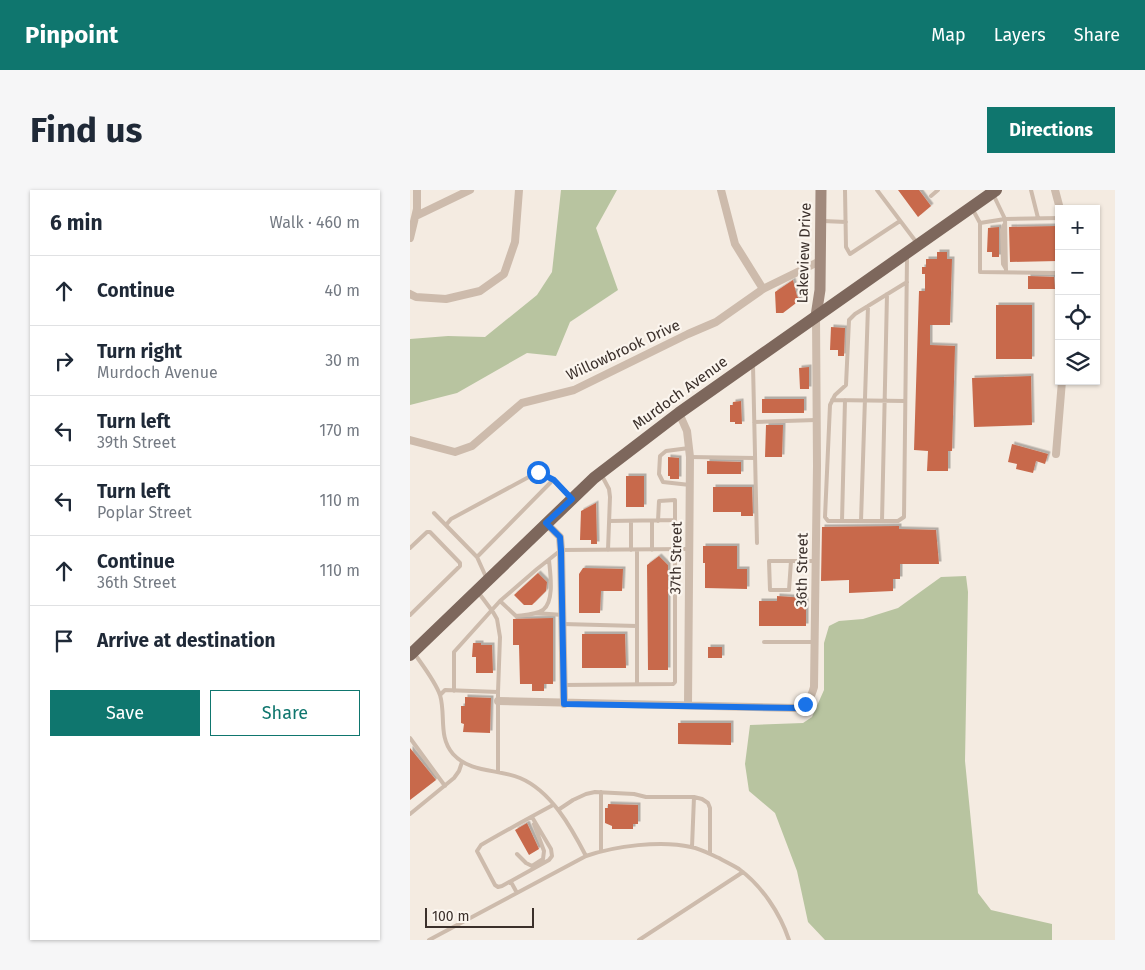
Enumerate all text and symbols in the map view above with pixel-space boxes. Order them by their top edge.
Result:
text: Pinpoint [25,21,118,49]
text: Map [931,24,966,46]
text: Layers [994,24,1046,46]
text: Share [1074,24,1120,46]
button: Directions [987,107,1115,153]
text: Find us [30,109,142,151]
street label: Lakeview Drive [793,202,815,304]
map controls [1055,205,1100,385]
button: + [1055,205,1100,250]
text: 6 min [50,210,103,236]
text: Walk · 460 m [270,213,360,232]
button: − [1055,250,1100,295]
icon: ahead [50,277,78,305]
text: Continue [97,279,175,302]
text: 40 m [325,281,360,300]
button: locate [1055,295,1100,340]
street label: Willowbrook Drive [563,316,683,384]
text: Turn right [97,340,182,363]
button: layers [1055,340,1100,385]
icon: right [50,347,78,375]
text: 30 m [325,351,360,370]
street label: Murdoch Avenue [629,352,731,434]
text: Murdoch Avenue [97,363,218,382]
text: Turn left [97,410,171,433]
icon: left [50,417,78,445]
text: 170 m [319,421,360,440]
text: 39th Street [97,433,176,452]
route start [527,461,550,484]
text: Turn left [97,480,171,503]
icon: left [50,487,78,515]
text: 110 m [319,491,360,510]
text: Poplar Street [97,503,192,522]
street label: 37th Street [666,521,686,595]
street label: 36th Street [792,532,812,607]
text: Continue [97,550,175,573]
icon: ahead [50,557,78,585]
text: 110 m [319,561,360,580]
text: 36th Street [97,573,176,592]
icon: arrive [50,627,78,655]
text: Arrive at destination [97,629,276,652]
button: Save [50,690,200,736]
button: Share [210,690,360,736]
route end [794,693,817,716]
scale bar [425,905,534,928]
text: 100 m [432,908,469,925]

